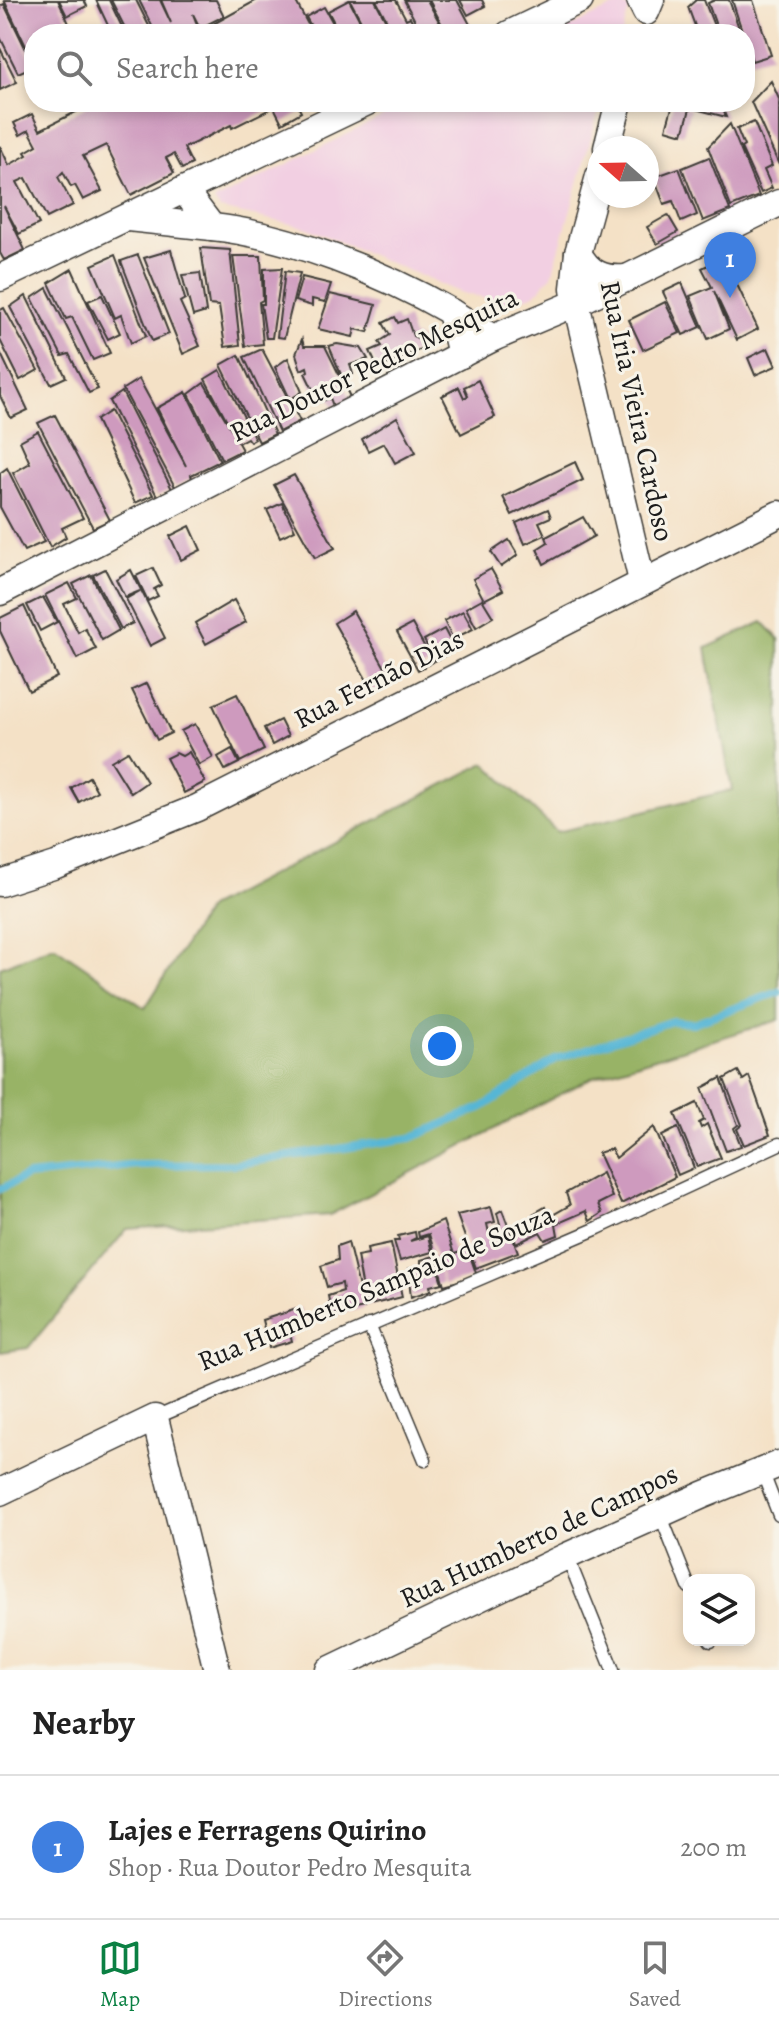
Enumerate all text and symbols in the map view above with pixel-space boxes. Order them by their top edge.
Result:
search box [24,24,755,112]
icon: search [52,46,96,90]
text: Search here [116,48,259,88]
north arrow [587,136,659,208]
pin: 1 [704,232,756,298]
street label: Rua Iria Vieira Cardoso [591,277,683,545]
street label: Rua Doutor Pedro Mesquita [223,279,525,451]
street label: Rua Fernão Dias [287,620,471,738]
your location [422,1026,462,1066]
street label: Rua Humberto Sampaio de Souza [192,1195,560,1381]
street label: Rua Humberto de Campos [394,1455,684,1617]
map controls [683,1574,755,1646]
button: layers [683,1574,755,1646]
text: Nearby [32,1699,135,1746]
text: Lajes e Ferragens Quirino [108,1810,427,1850]
text: 1 [53,1830,63,1865]
text: 200 m [680,1830,747,1865]
text: Shop · Rua Doutor Pedro Mesquita [108,1850,472,1885]
tab: Map [98,1936,142,2014]
tab: Directions [338,1936,433,2014]
tab: Saved [629,1936,681,2014]

